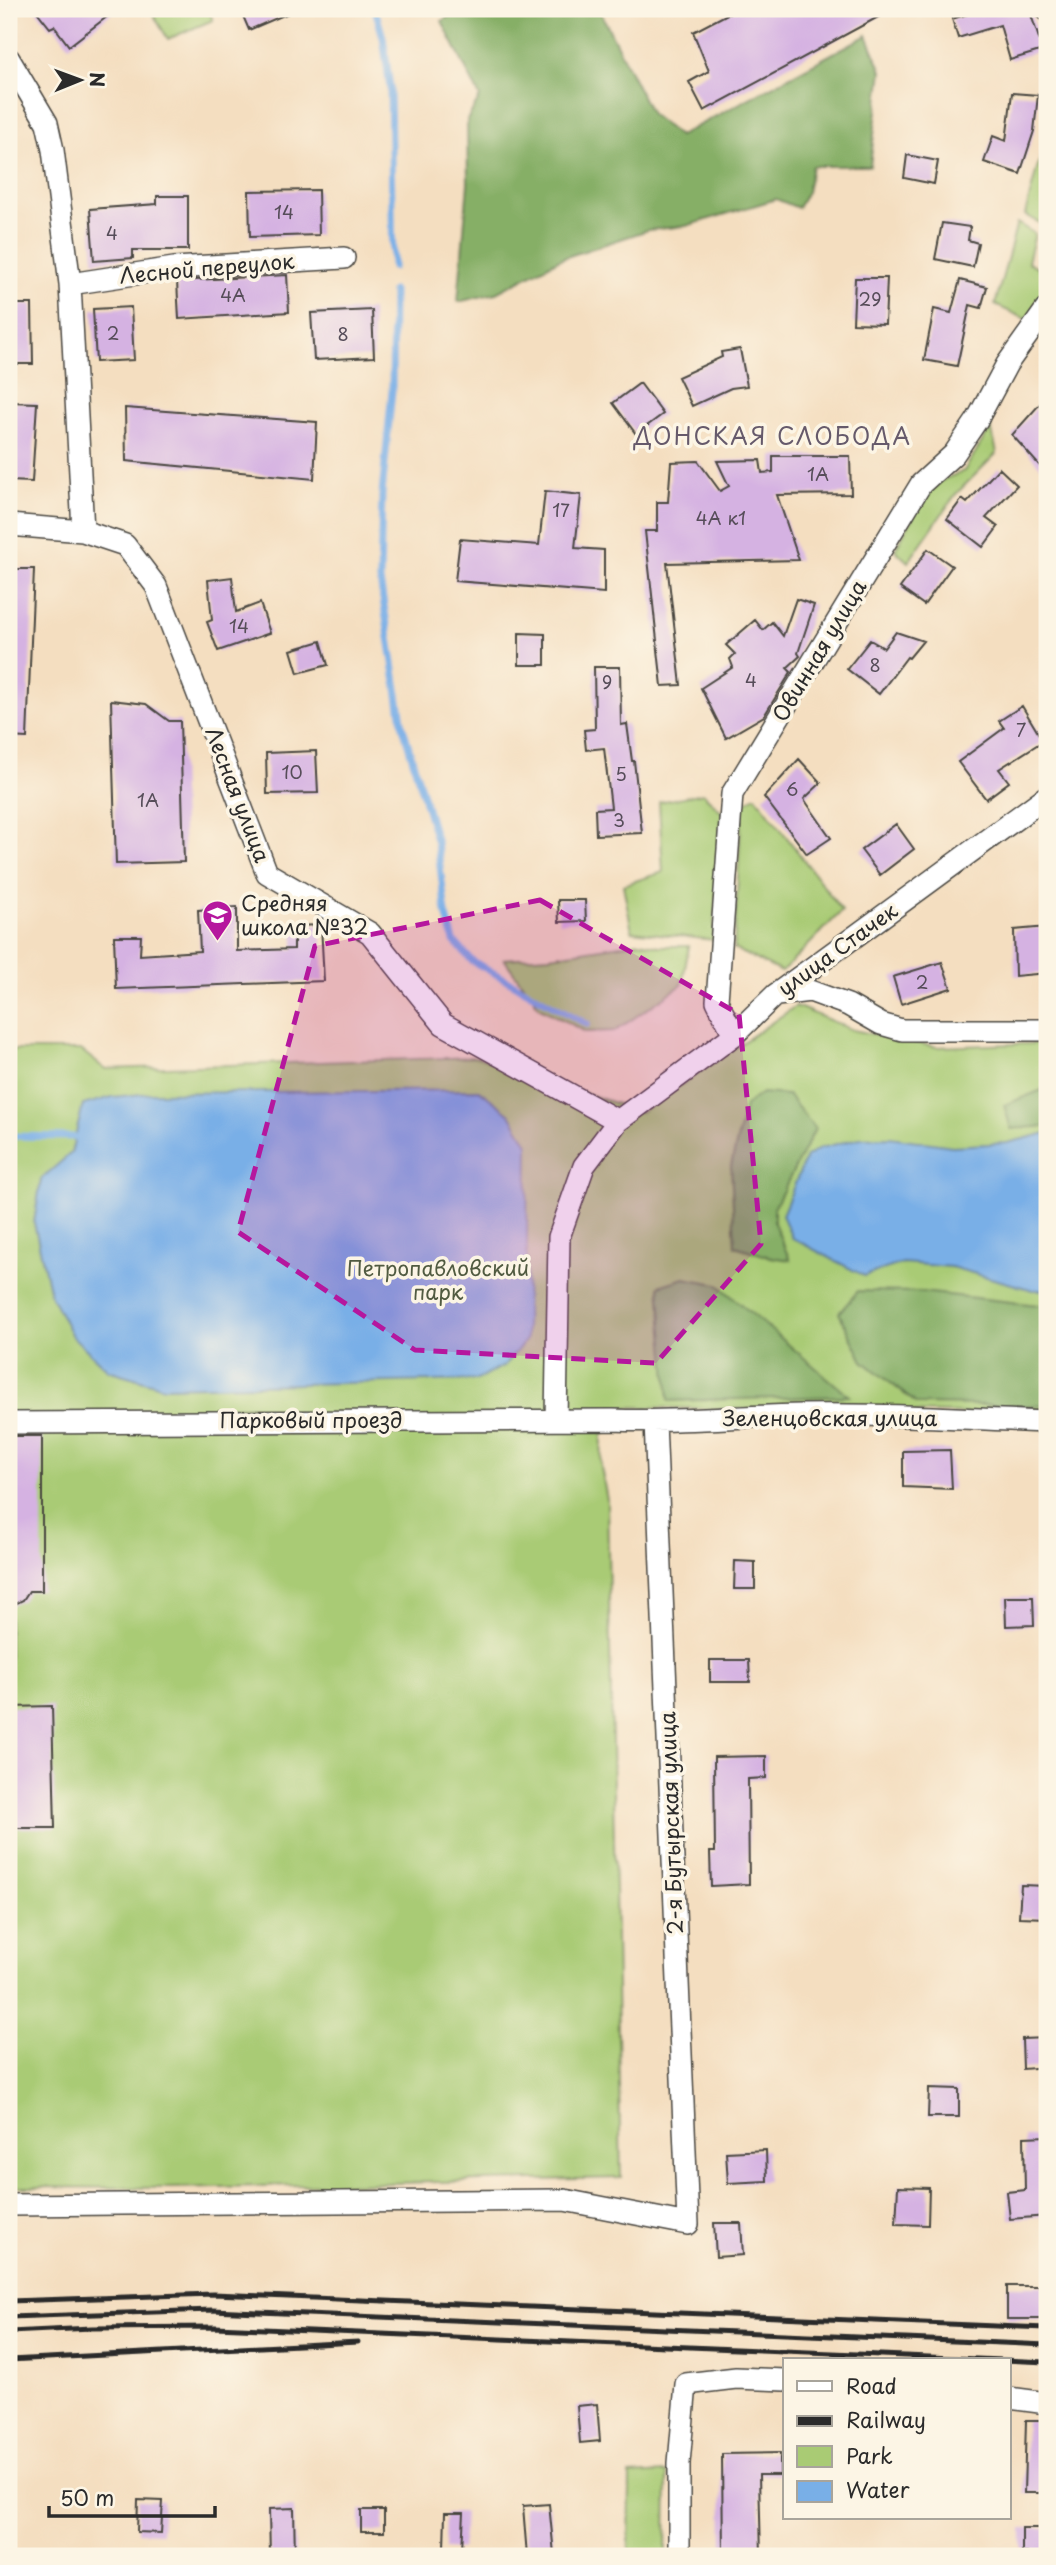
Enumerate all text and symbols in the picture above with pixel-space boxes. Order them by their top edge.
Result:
north arrow [46,46,116,116]
text: N [84,72,112,87]
house number: 14 [274,198,294,225]
house number: 4 [106,219,118,246]
street label: Лесной переулок [118,243,296,291]
house number: 4А [220,281,246,308]
house number: 29 [859,285,881,312]
house number: 2 [107,319,119,346]
house number: 8 [337,320,349,347]
district label: ДОНСКАЯ СЛОБОДА [633,418,912,453]
house number: 1А [807,460,829,487]
house number: 17 [552,496,570,523]
house number: 4А к1 [696,504,746,531]
street label: Овинная улица [763,572,874,727]
house number: 14 [229,612,249,639]
house number: 8 [869,651,881,678]
house number: 4 [745,666,757,693]
house number: 9 [602,668,612,695]
house number: 7 [1016,716,1026,743]
street label: Лесная улица [198,722,280,867]
house number: 10 [281,758,303,785]
house number: 5 [615,760,627,787]
house number: 6 [786,775,798,802]
house number: 1А [137,786,159,813]
house number: 3 [613,806,625,833]
place label: Средняя школа №32 [241,886,368,942]
street label: улица Стачек [770,894,904,1003]
school or university icon: Средняя школа №32 [201,899,235,943]
house number: 2 [916,968,928,995]
park label: Петропавловский парк [347,1251,529,1307]
street label: Зеленцовская улица [723,1401,938,1433]
street label: Парковый проезд [220,1403,402,1435]
street label: 2-я Бутырская улица [650,1710,690,1935]
legend [783,2358,1010,2520]
text: Road [846,2369,897,2401]
text: Railway [846,2403,926,2435]
text: Park [846,2439,893,2471]
text: Water [846,2473,910,2505]
scale bar [49,2474,215,2518]
text: 50 m [60,2481,114,2513]

